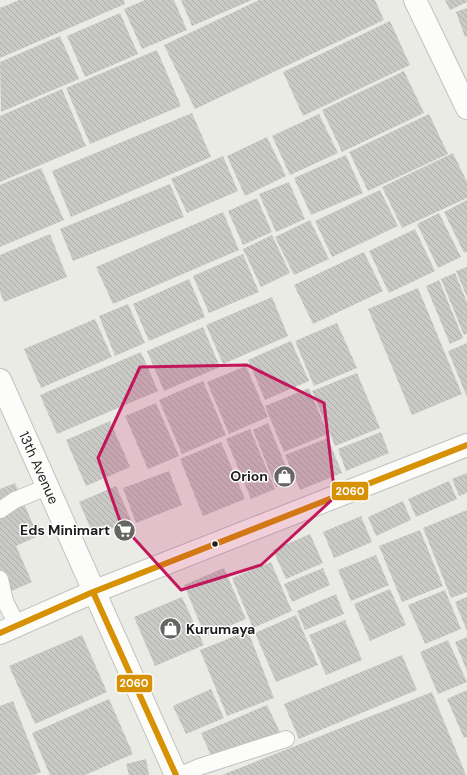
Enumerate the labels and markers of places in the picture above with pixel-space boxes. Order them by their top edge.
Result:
shop icon: Orion [271,463,297,489]
place label: Orion [230,467,268,485]
supermarket icon: Eds Minimart [112,517,138,543]
place label: Eds Minimart [20,521,110,539]
unlabelled marker [210,539,220,549]
shop icon: Kurumaya [158,616,184,642]
place label: Kurumaya [186,620,255,638]

